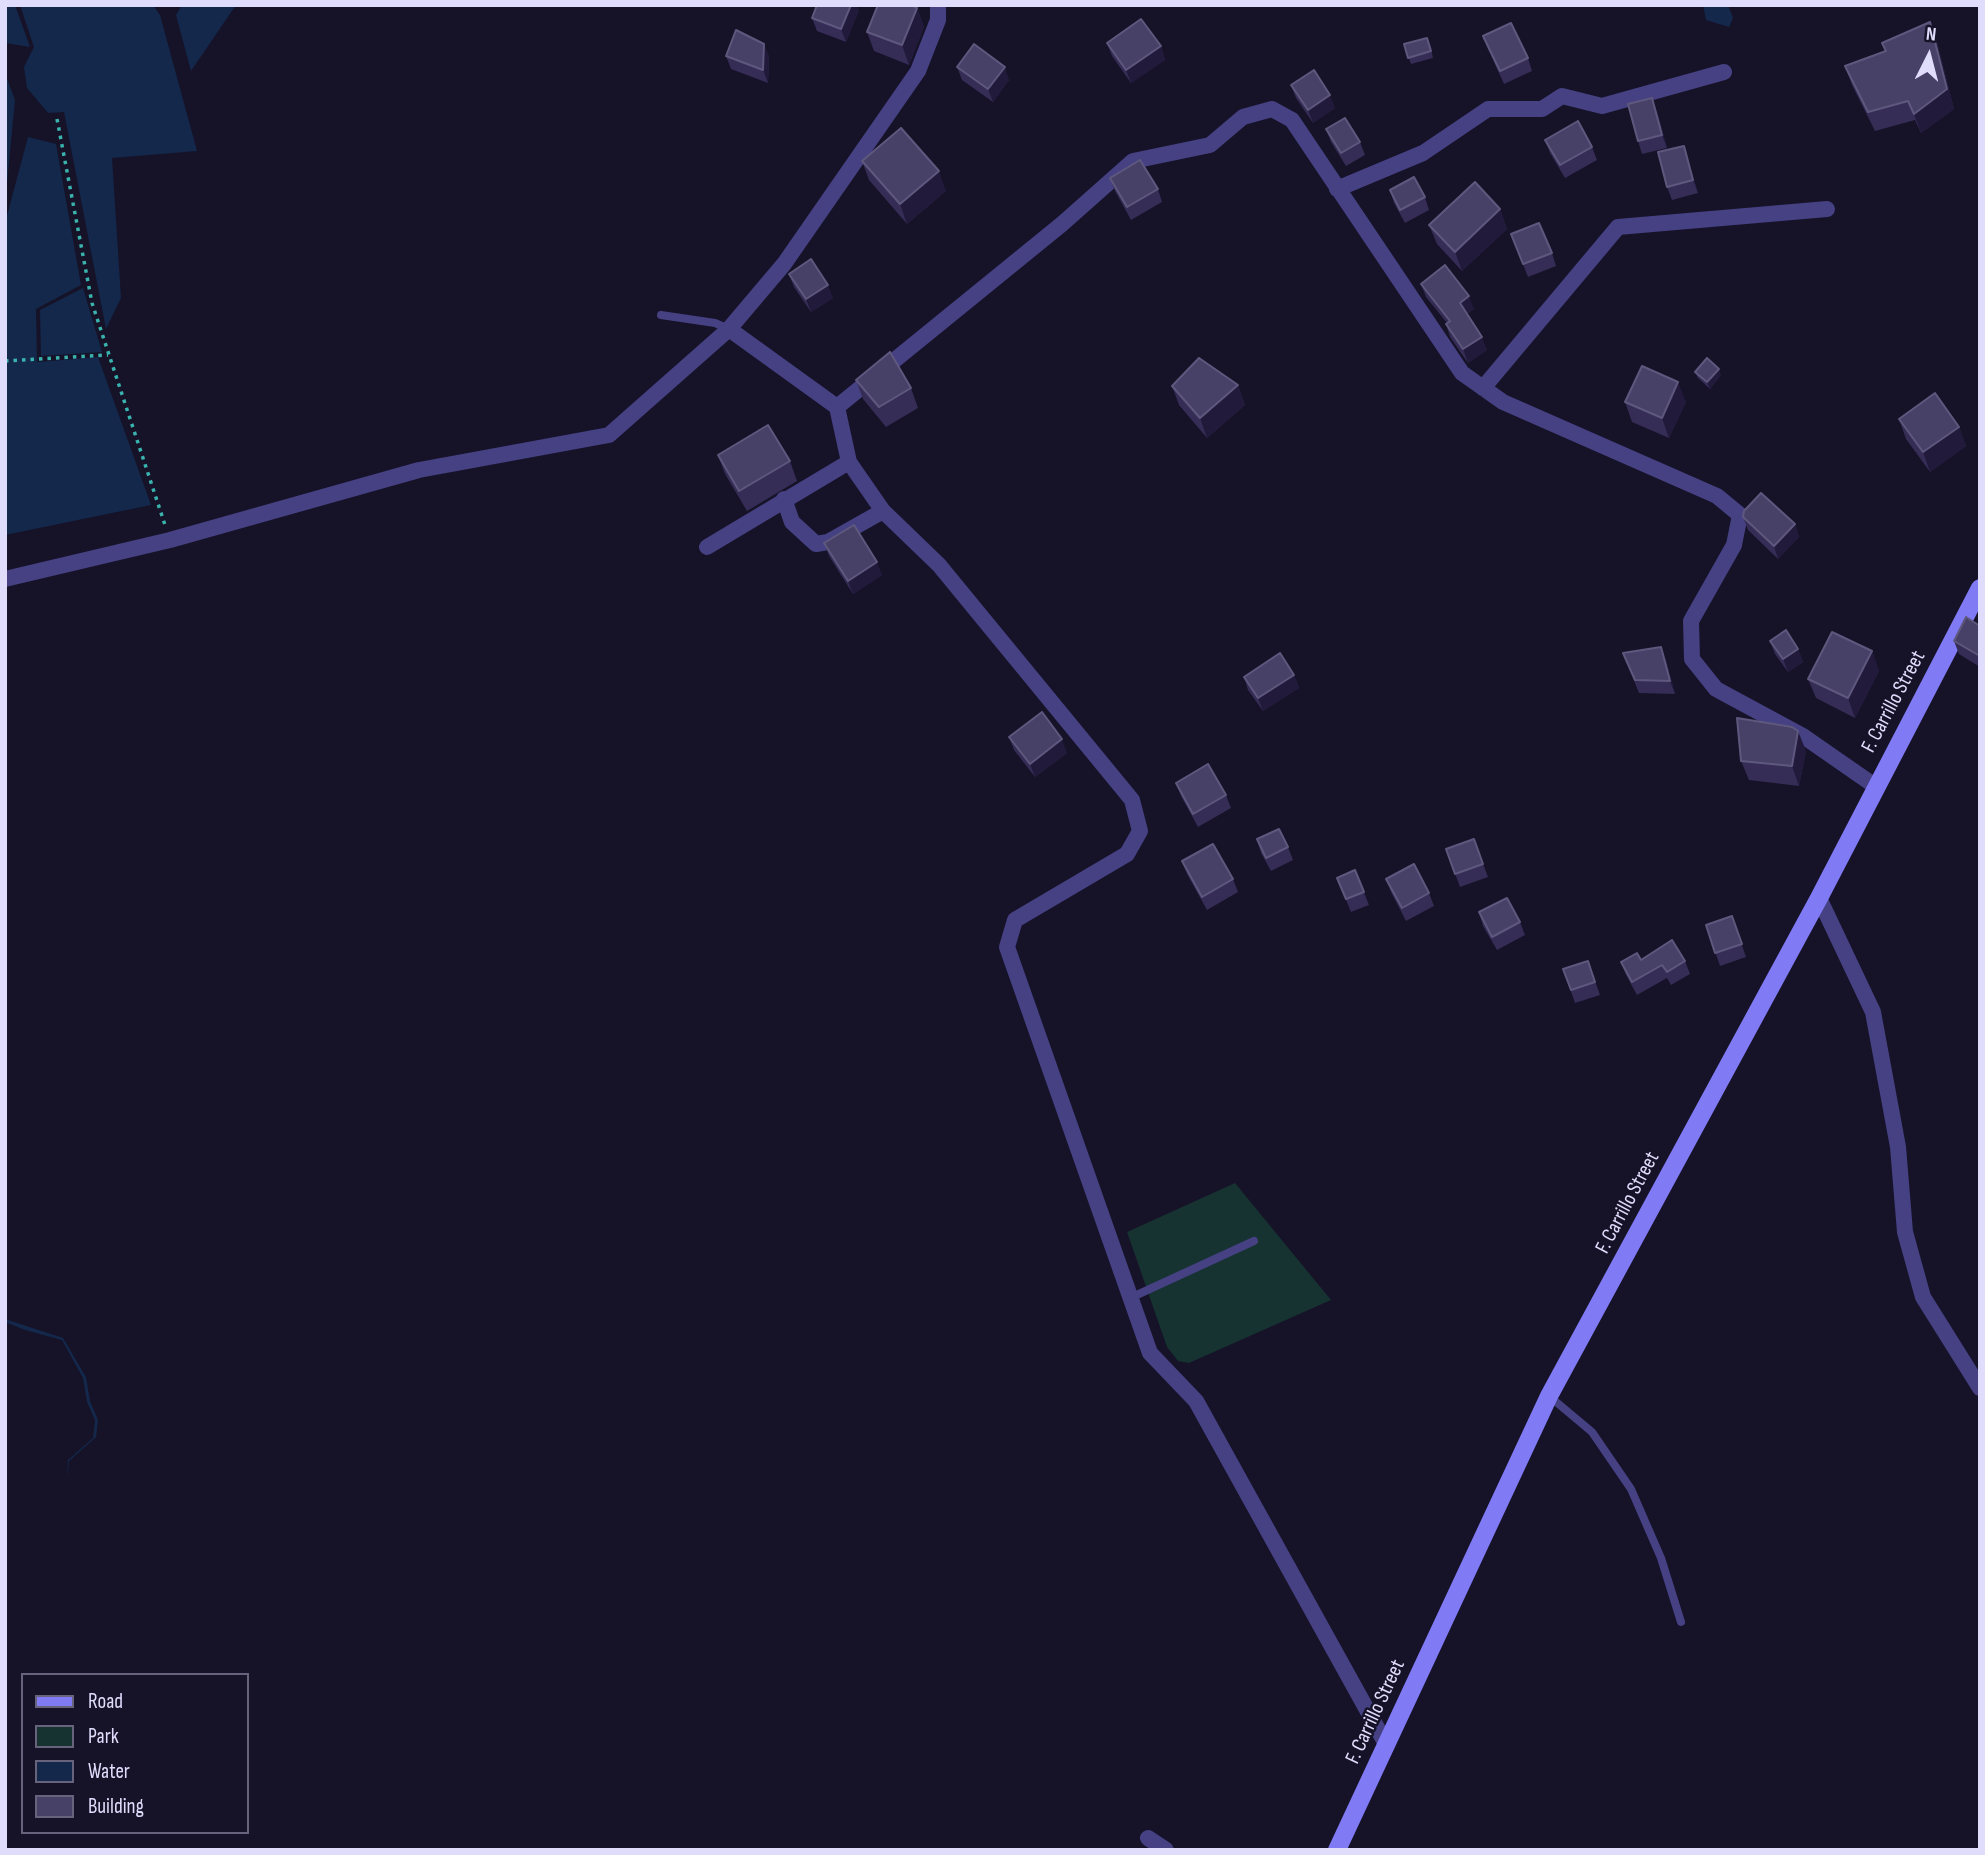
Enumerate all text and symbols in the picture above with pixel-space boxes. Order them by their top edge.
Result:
north arrow [1894,21,1964,91]
text: N [1925,23,1937,47]
street label: F. Carrillo Street [1857,647,1931,757]
street label: F. Carrillo Street [1591,1148,1665,1258]
street label: F. Carrillo Street [1341,1656,1411,1768]
legend [21,1673,248,1834]
text: Road [88,1689,123,1714]
text: Park [88,1724,119,1749]
text: Water [88,1759,130,1784]
text: Building [88,1794,144,1819]

